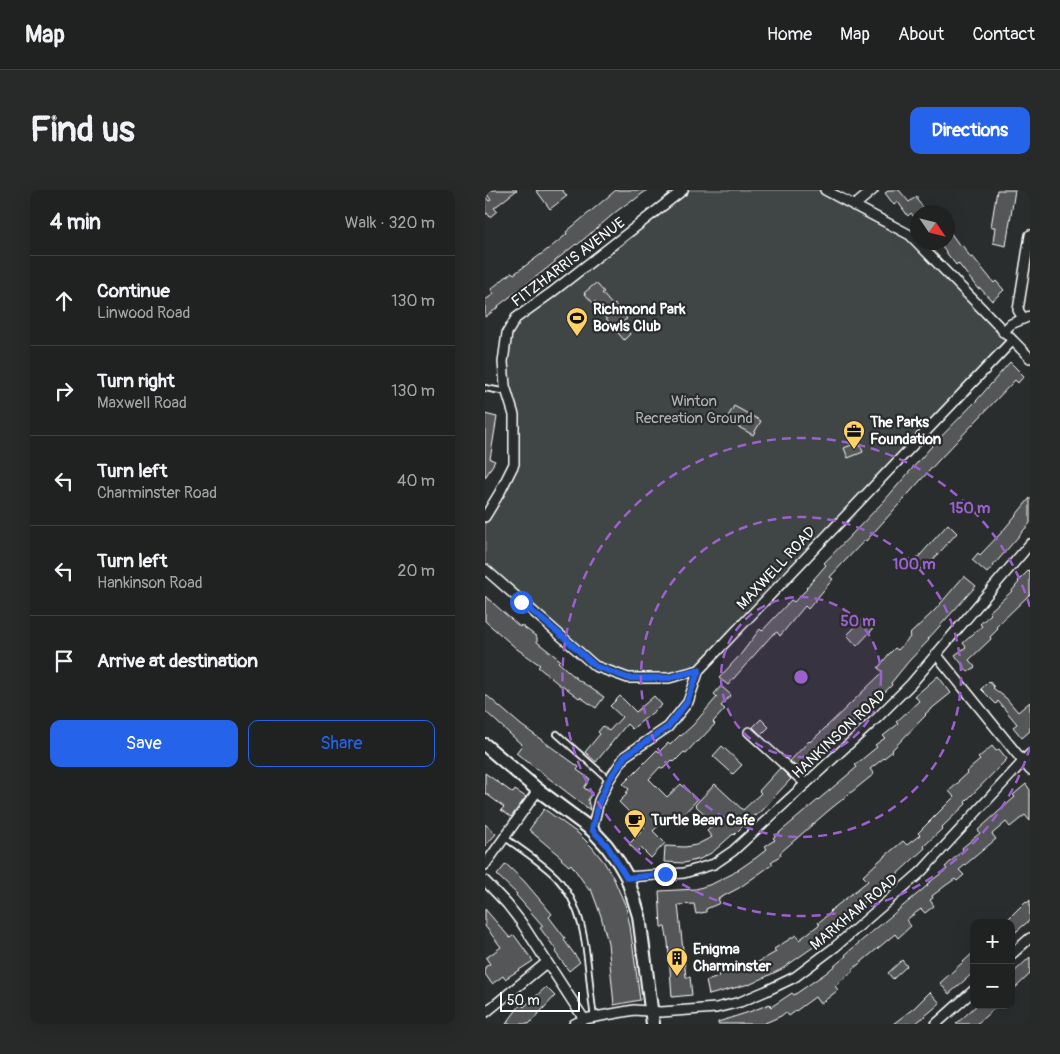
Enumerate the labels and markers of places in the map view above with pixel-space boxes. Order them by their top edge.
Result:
place label: Richmond Park Bowls Club [593,300,686,336]
sports icon: Richmond Park Bowls Club [565,306,589,337]
place label: The Parks Foundation [869,413,942,449]
office icon: The Parks Foundation [842,419,866,450]
centre of rings [792,668,810,686]
cafe icon: Turtle Bean Cafe [623,808,647,839]
place label: Turtle Bean Cafe [650,811,756,830]
place label: Enigma Charminster [693,940,772,976]
building icon: Enigma Charminster [665,946,689,977]

